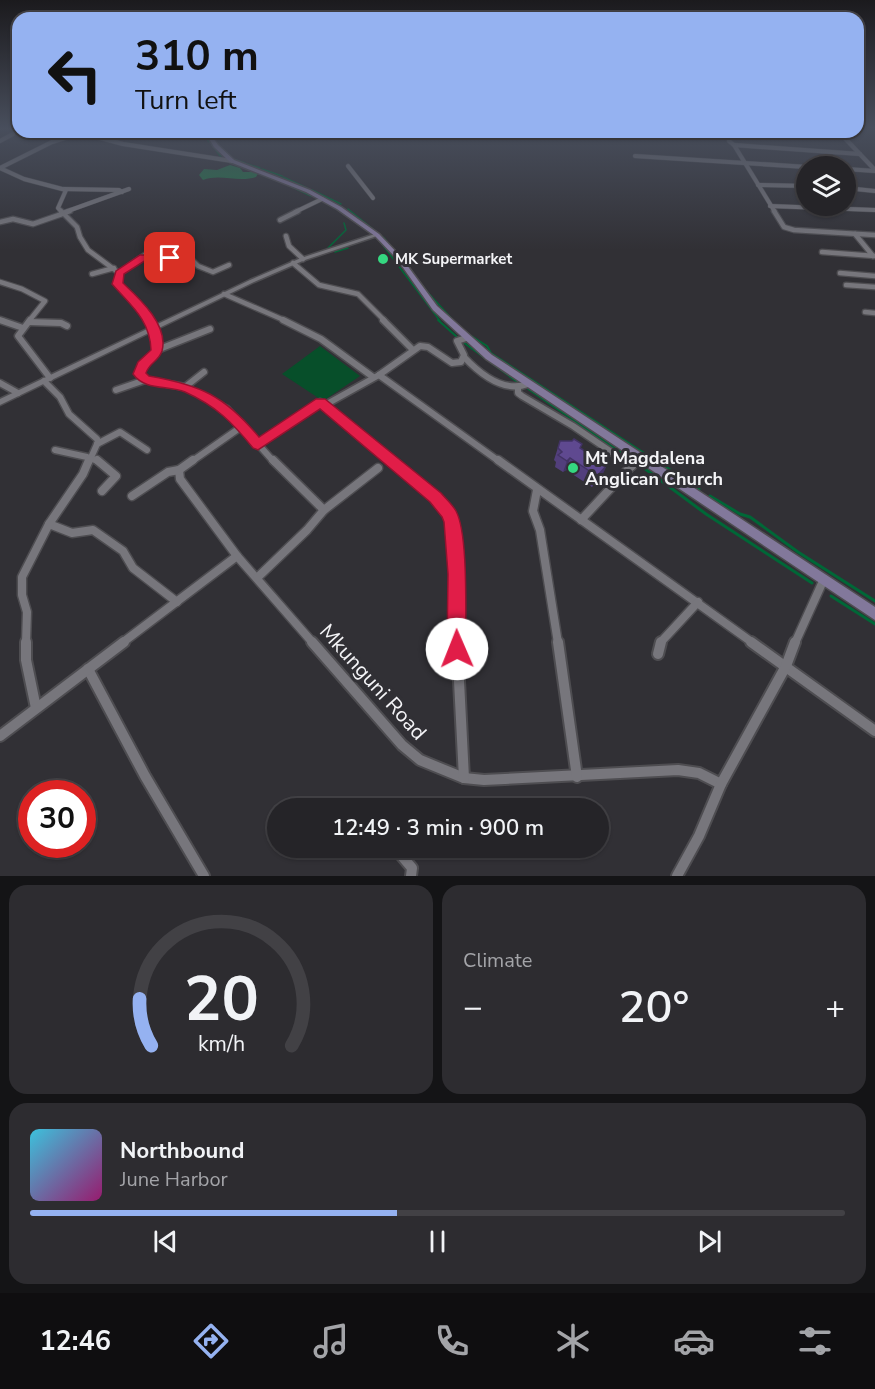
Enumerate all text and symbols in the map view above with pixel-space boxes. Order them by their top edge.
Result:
text: 310 m [135,28,259,85]
icon: left [36,36,114,114]
text: Turn left [135,82,236,119]
map controls [796,156,856,216]
button: layers [796,156,856,216]
pin [144,232,195,283]
icon: arrive [153,241,186,274]
place label: MK Supermarket [395,249,512,269]
marker: MK Supermarket [376,252,390,266]
place label: Mt Magdalena Anglican Church [585,446,723,491]
marker: Mt Magdalena Anglican Church [566,461,580,475]
position arrow [425,617,489,681]
street label: Mkunguni Road [313,618,433,746]
speed limit sign: 30 [18,780,96,858]
text: 12:49 · 3 min · 900 m [332,813,544,843]
text: Climate [463,947,532,974]
text: 20 [184,957,258,1042]
text: 20° [619,977,689,1038]
text: − [463,985,483,1030]
text: + [825,985,845,1030]
text: km/h [197,1030,245,1060]
text: Northbound [120,1136,244,1166]
text: June Harbor [120,1166,228,1193]
icon: previous [149,1225,182,1258]
icon: pause [421,1225,454,1258]
icon: next [693,1225,726,1258]
icon: directions [190,1320,232,1362]
icon: music [310,1320,352,1362]
icon: phone [431,1320,473,1362]
icon: climate [552,1320,594,1362]
icon: car [673,1320,715,1362]
icon: filters [794,1320,836,1362]
text: 12:46 [39,1323,111,1360]

